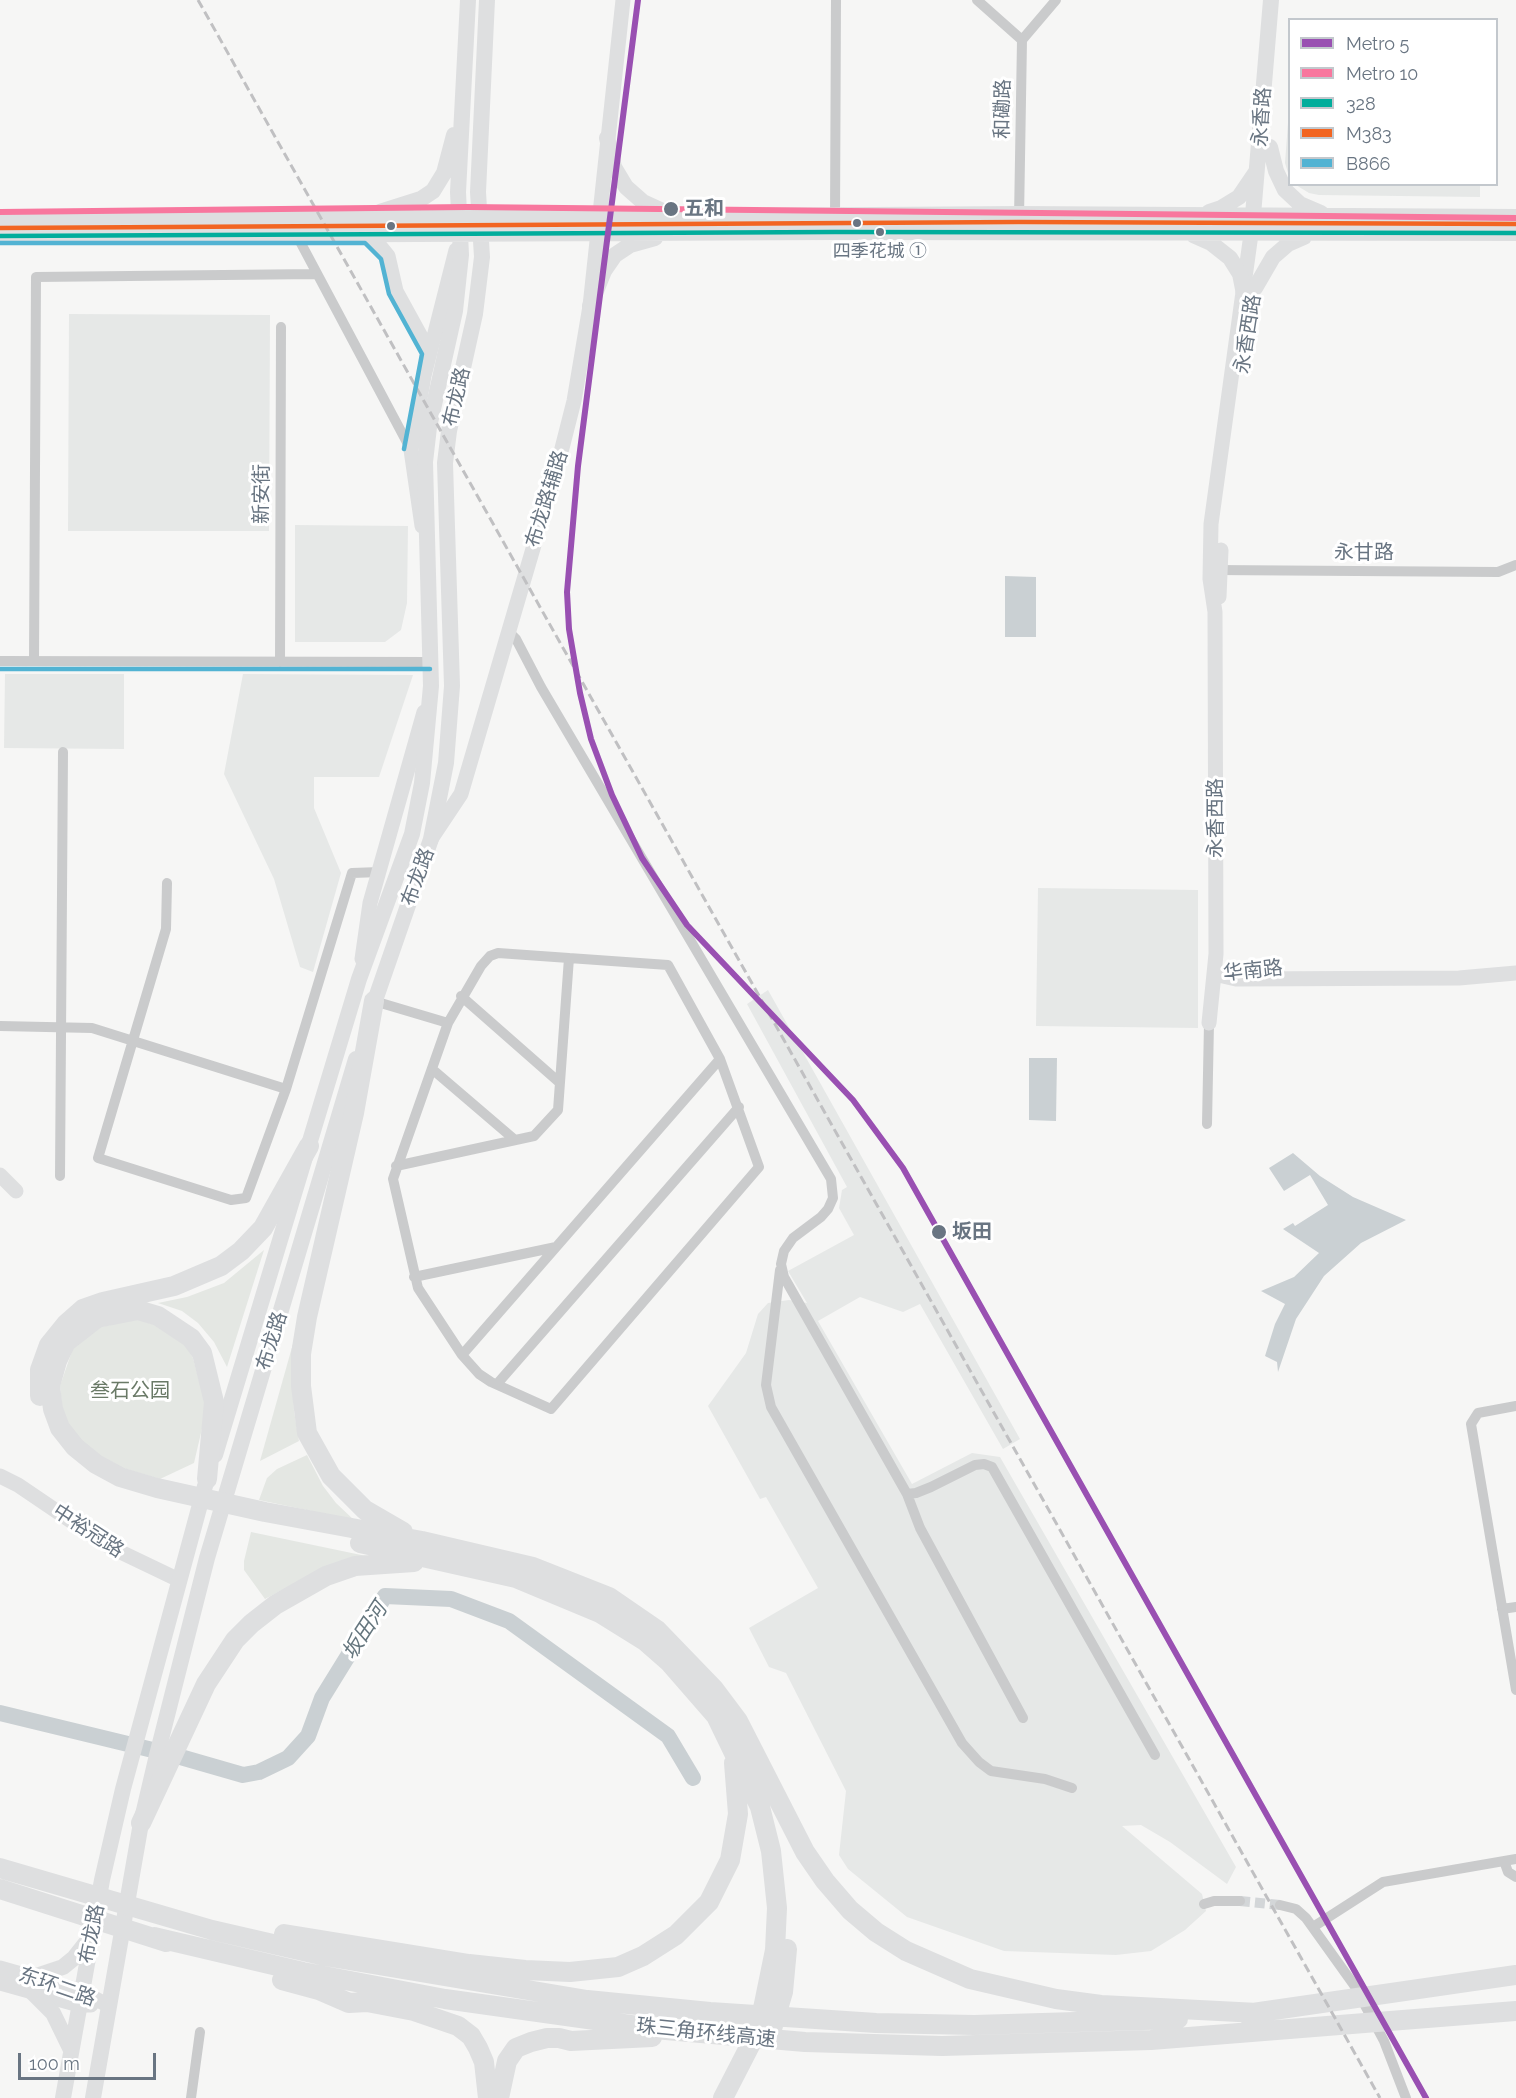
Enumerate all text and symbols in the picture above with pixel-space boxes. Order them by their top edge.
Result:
legend [1288,18,1498,186]
text: Metro 5 [1346,33,1409,54]
text: Metro 10 [1346,63,1418,84]
street label: 和磡路 [990,79,1016,139]
street label: 永香路 [1248,86,1276,148]
text: 328 [1346,93,1376,114]
text: M383 [1346,123,1392,144]
text: B866 [1346,153,1390,174]
place label: 五和 [684,197,724,221]
marker: 五和 [662,200,680,218]
unlabelled marker [851,217,863,229]
unlabelled marker [385,220,397,232]
marker: 四季花城 ① [874,226,886,238]
place label: 四季花城 ① [833,241,927,263]
street label: 永香西路 [1230,293,1266,375]
street label: 布龙路 [439,365,475,429]
street label: 布龙路辅路 [521,448,573,550]
street label: 新安街 [250,464,274,524]
street label: 永甘路 [1334,541,1394,565]
street label: 永香西路 [1204,778,1228,858]
street label: 布龙路 [396,845,440,909]
street label: 华南路 [1222,956,1284,986]
place label: 坂田 [952,1220,992,1244]
marker: 坂田 [930,1223,948,1241]
street label: 布龙路 [252,1309,292,1373]
park label: 叁石公园 [90,1379,170,1403]
street label: 中裕冠路 [48,1499,128,1563]
water label: 坂田河 [337,1598,393,1664]
street label: 布龙路 [74,1902,110,1966]
street label: 东环二路 [15,1963,99,2011]
street label: 珠三角环线高速 [635,2014,777,2052]
scale bar [21,2041,159,2079]
text: 100 m [29,2053,80,2074]

